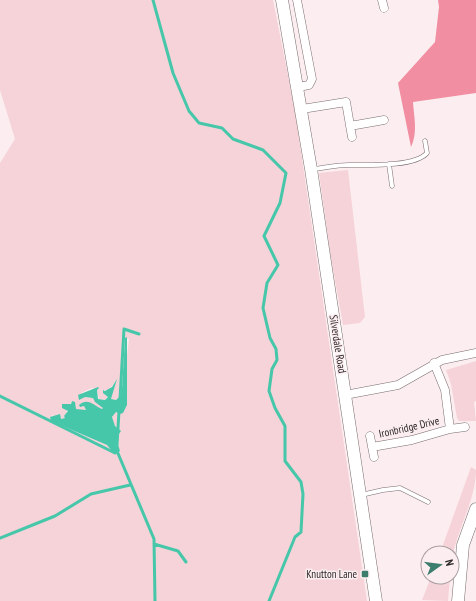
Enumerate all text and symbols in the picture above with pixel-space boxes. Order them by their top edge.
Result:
street label: Silverdale Road [326,314,350,374]
street label: Ironbridge Drive [377,413,441,441]
north arrow [420,545,460,585]
text: N [442,558,457,567]
place label: Knutton Lane [306,567,357,581]
marker: Knutton Lane [360,569,370,579]

